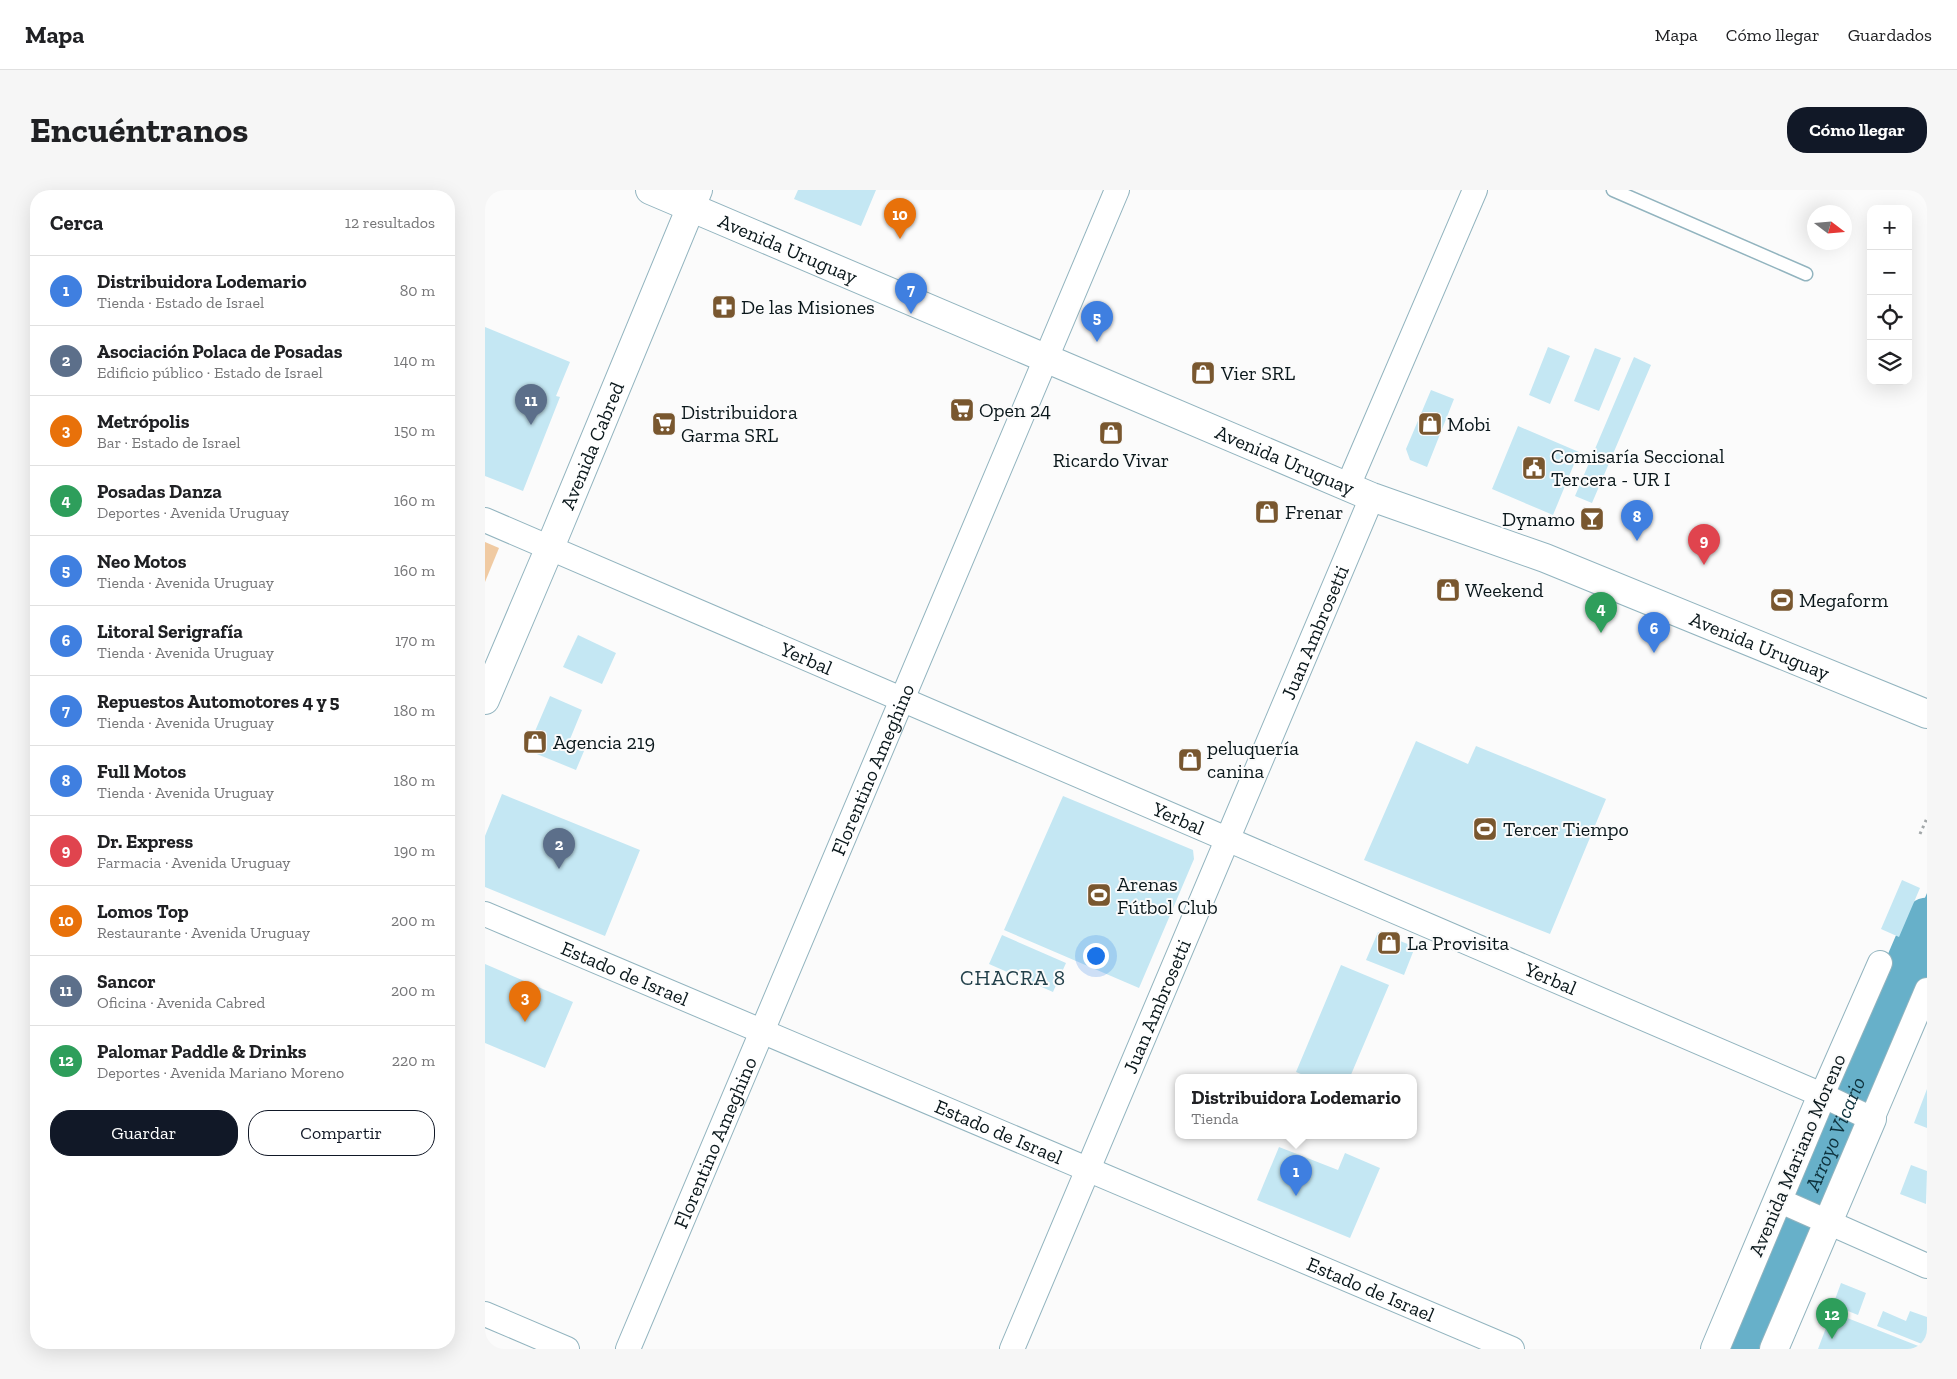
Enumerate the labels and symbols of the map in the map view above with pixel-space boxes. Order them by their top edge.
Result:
pin: 10 [884,198,916,239]
north arrow [1807,205,1852,250]
street label: Avenida Uruguay [715,209,862,289]
pin: 7 [895,273,927,314]
pharmacy icon: De las Misiones [711,294,737,320]
place label: De las Misiones [741,295,875,319]
pin: 5 [1081,301,1113,342]
shop icon: Vier SRL [1190,360,1216,386]
place label: Vier SRL [1220,361,1295,385]
street label: Avenida Cabred [555,378,629,513]
pin: 11 [515,384,547,425]
supermarket icon: Open 24 [949,397,975,423]
place label: Open 24 [979,398,1051,422]
place label: Distribuidora Garma SRL [681,400,798,447]
supermarket icon: Distribuidora Garma SRL [651,411,677,437]
shop icon: Mobi [1417,411,1443,437]
place label: Mobi [1447,412,1491,436]
shop icon: Ricardo Vivar [1098,420,1124,446]
street label: Avenida Uruguay [1212,420,1359,500]
place label: Comisaría Seccional Tercera - UR I [1551,444,1725,491]
place label: Ricardo Vivar [1053,448,1169,472]
public building icon: Comisaría Seccional Tercera - UR I [1521,455,1547,481]
shop icon: Frenar [1254,499,1280,525]
place label: Frenar [1285,500,1343,524]
pin: 8 [1621,500,1653,541]
bar icon: Dynamo [1579,506,1605,532]
place label: Dynamo [1502,507,1575,531]
pin: 9 [1688,524,1720,565]
street label: Juan Ambrosetti [1276,561,1354,703]
shop icon: Weekend [1435,577,1461,603]
place label: Weekend [1465,578,1543,602]
sports icon: Megaform [1769,587,1795,613]
place label: Megaform [1799,588,1889,612]
pin: 4 [1585,592,1617,633]
street label: Avenida Uruguay [1686,606,1834,685]
pin: 6 [1638,612,1670,653]
street label: Yerbal [776,636,836,680]
street label: Florentino Ameghino [826,680,919,859]
shop icon: Agencia 219 [522,729,548,755]
place label: Agencia 219 [553,730,655,754]
place label: peluquería canina [1207,736,1299,783]
shop icon: peluquería canina [1177,747,1203,773]
street label: Yerbal [1148,796,1208,840]
sports icon: Tercer Tiempo [1472,816,1498,842]
place label: Tercer Tiempo [1503,817,1629,841]
pin: 2 [543,828,575,869]
place label: Arenas Fútbol Club [1117,872,1218,919]
sports icon: Arenas Fútbol Club [1086,882,1112,908]
shop icon: La Provisita [1376,930,1402,956]
place label: La Provisita [1407,931,1509,955]
street label: Juan Ambrosetti [1118,935,1196,1077]
street label: Estado de Israel [558,936,692,1011]
your location [1083,943,1109,969]
street label: Yerbal [1520,956,1580,1000]
district label: CHACRA 8 [960,965,1066,990]
pin: 3 [509,981,541,1022]
street label: Avenida Mariano Moreno [1743,1050,1851,1260]
street label: Florentino Ameghino [668,1053,762,1232]
water label: Arroyo Vicario [1799,1073,1870,1196]
street label: Estado de Israel [931,1094,1066,1169]
pin: 1 [1280,1155,1312,1196]
street label: Estado de Israel [1303,1252,1438,1327]
pin: 12 [1816,1298,1848,1339]

